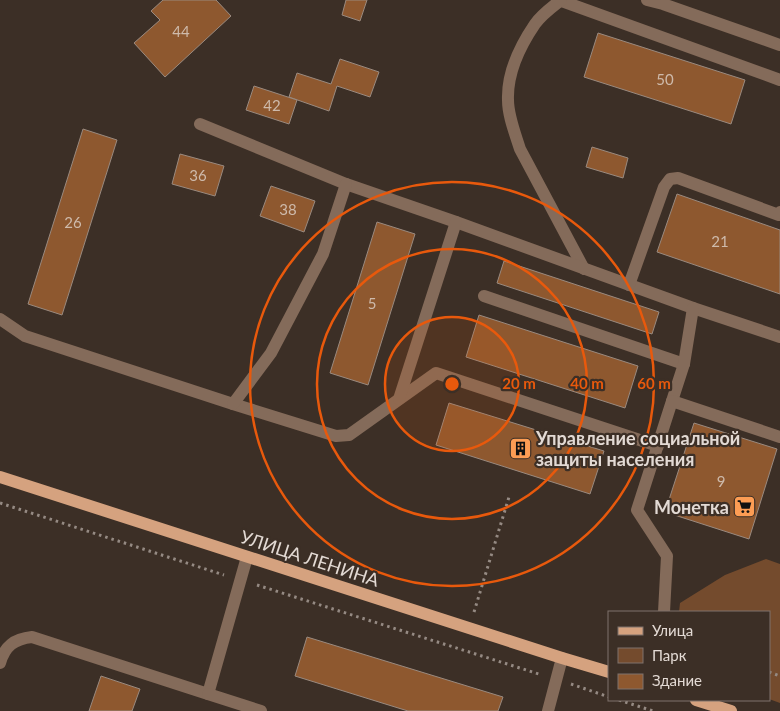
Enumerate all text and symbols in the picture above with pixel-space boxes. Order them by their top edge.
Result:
house number: 44 [172,22,190,40]
house number: 50 [656,70,674,88]
house number: 42 [263,96,281,114]
house number: 36 [189,166,207,184]
house number: 38 [279,200,297,218]
house number: 26 [64,213,82,231]
house number: 21 [711,232,729,250]
house number: 5 [368,294,376,312]
text: 20 m [502,374,536,392]
text: 40 m [570,374,604,392]
text: 60 m [637,374,671,392]
centre of rings [443,375,461,393]
place label: Управление социальной защиты населения [535,427,740,470]
building icon: Управление социальной защиты населения [508,436,532,460]
house number: 9 [717,472,725,490]
supermarket icon: Монетка [733,495,757,519]
place label: Монетка [654,496,729,518]
street label: УЛИЦА ЛЕНИНА [238,525,383,591]
legend [608,611,770,701]
text: Улица [652,621,693,639]
text: Парк [652,646,687,664]
text: Здание [652,671,702,689]

